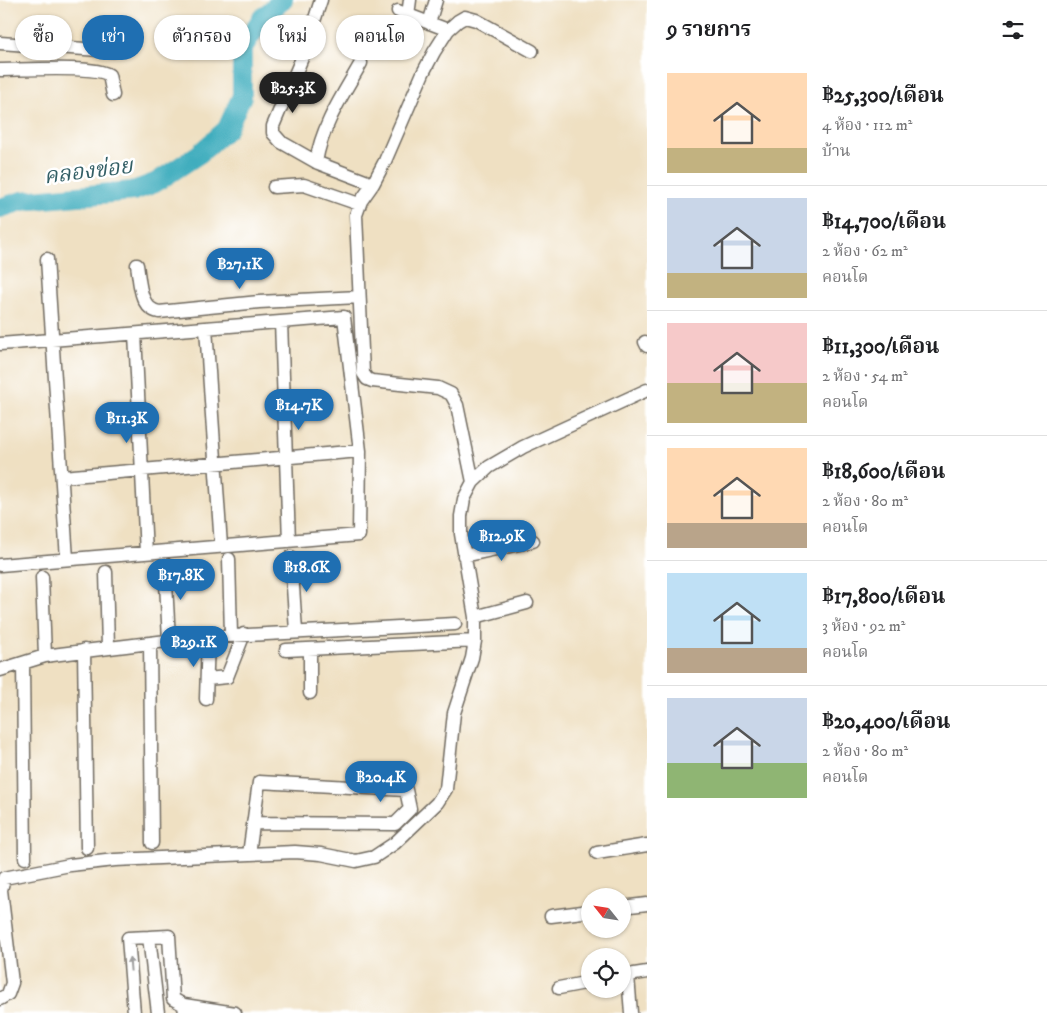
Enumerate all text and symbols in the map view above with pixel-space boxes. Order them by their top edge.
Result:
chip: ซื้อ [15,15,72,60]
chip: เช่า [82,15,144,60]
chip: ตัวกรอง [154,15,250,60]
chip: ใหม่ [260,15,326,60]
chip: คอนโด [336,15,424,60]
icon: filters [999,16,1027,44]
text: 9 รายการ [667,17,751,43]
pin: ฿25.3K [252,72,334,114]
text: ฿25.3K [270,78,316,98]
text: ฿25,300/เดือน [822,83,944,109]
icon: home [707,93,767,153]
text: 4 ห้อง · 112 m² [822,115,912,135]
text: บ้าน [822,141,850,161]
water label: คลองข่อย [42,152,136,190]
text: ฿14,700/เดือน [822,209,946,235]
icon: home [707,218,767,278]
text: 2 ห้อง · 62 m² [822,241,908,261]
pin: ฿27.1K [199,248,281,290]
text: ฿27.1K [217,254,263,274]
text: คอนโด [822,267,868,287]
text: ฿11,300/เดือน [822,334,939,360]
icon: home [707,343,767,403]
text: 2 ห้อง · 54 m² [822,366,908,386]
pin: ฿14.7K [258,388,340,431]
text: คอนโด [822,392,868,412]
text: ฿14.7K [276,395,322,415]
pin: ฿11.3K [86,402,168,444]
text: ฿11.3K [106,408,148,428]
text: ฿18,600/เดือน [822,459,945,485]
icon: home [707,468,767,528]
text: 2 ห้อง · 80 m² [822,491,908,511]
text: คอนโด [822,517,868,537]
pin: ฿12.9K [461,520,543,562]
text: ฿12.9K [479,526,525,546]
pin: ฿18.6K [266,550,348,593]
text: ฿18.6K [284,557,330,577]
pin: ฿17.8K [140,558,222,601]
text: ฿17.8K [158,565,204,585]
text: ฿17,800/เดือน [822,584,945,610]
icon: home [707,593,767,653]
text: 3 ห้อง · 92 m² [822,616,905,636]
pin: ฿29.1K [153,626,235,668]
text: ฿29.1K [171,632,217,652]
text: คอนโด [822,642,868,662]
text: ฿20,400/เดือน [822,709,950,735]
icon: home [707,718,767,778]
text: 2 ห้อง · 80 m² [822,741,908,761]
pin: ฿20.4K [340,760,422,803]
text: ฿20.4K [356,767,406,787]
text: คอนโด [822,767,868,787]
north arrow [581,888,631,938]
map controls [581,888,631,998]
button: locate [581,948,631,998]
one-way arrow [126,956,134,972]

